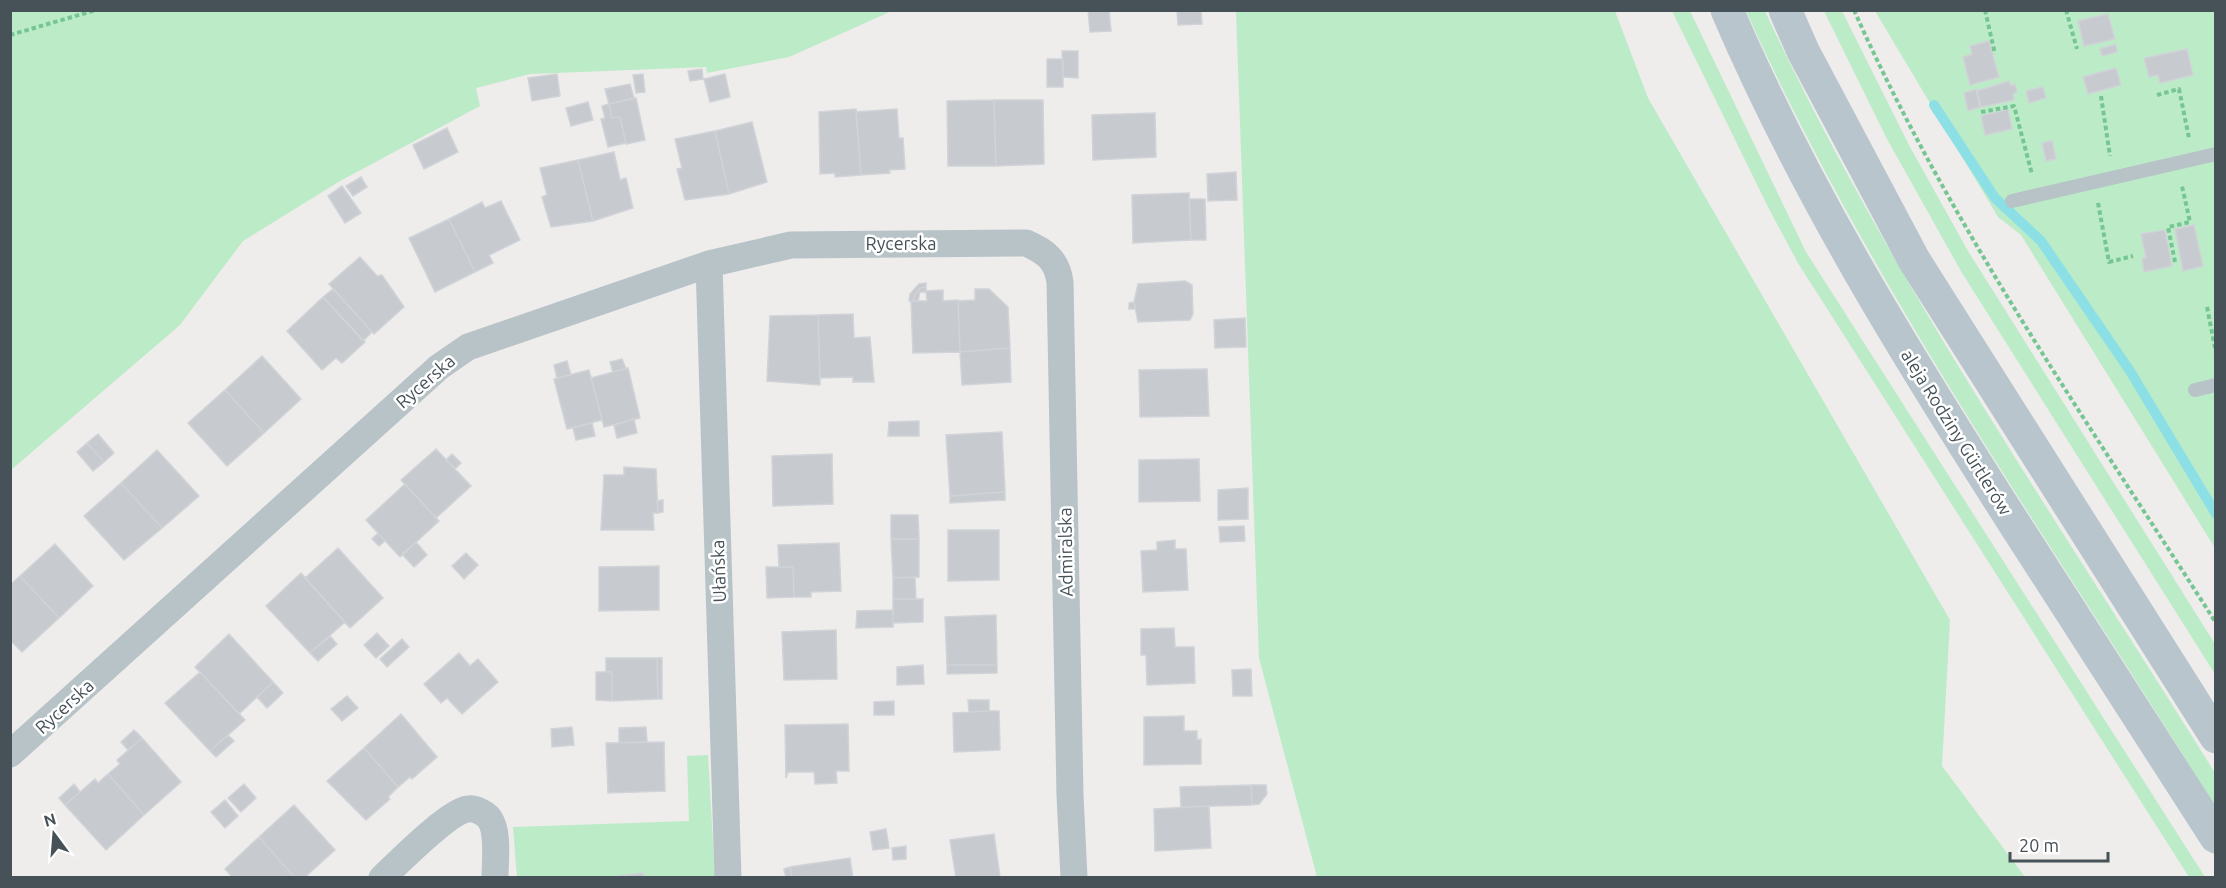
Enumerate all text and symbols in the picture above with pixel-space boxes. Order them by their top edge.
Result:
street label: Rycerska [865,233,937,253]
street label: aleja Rodziny Gürtlerów [1898,345,2016,519]
street label: Rycerska [392,350,458,412]
street label: Admiralska [1054,507,1076,597]
street label: Ułańska [707,539,729,603]
street label: Rycerska [31,675,97,737]
north arrow [24,804,84,864]
text: N [42,809,58,830]
scale bar [2010,825,2108,863]
text: 20 m [2019,835,2059,855]

